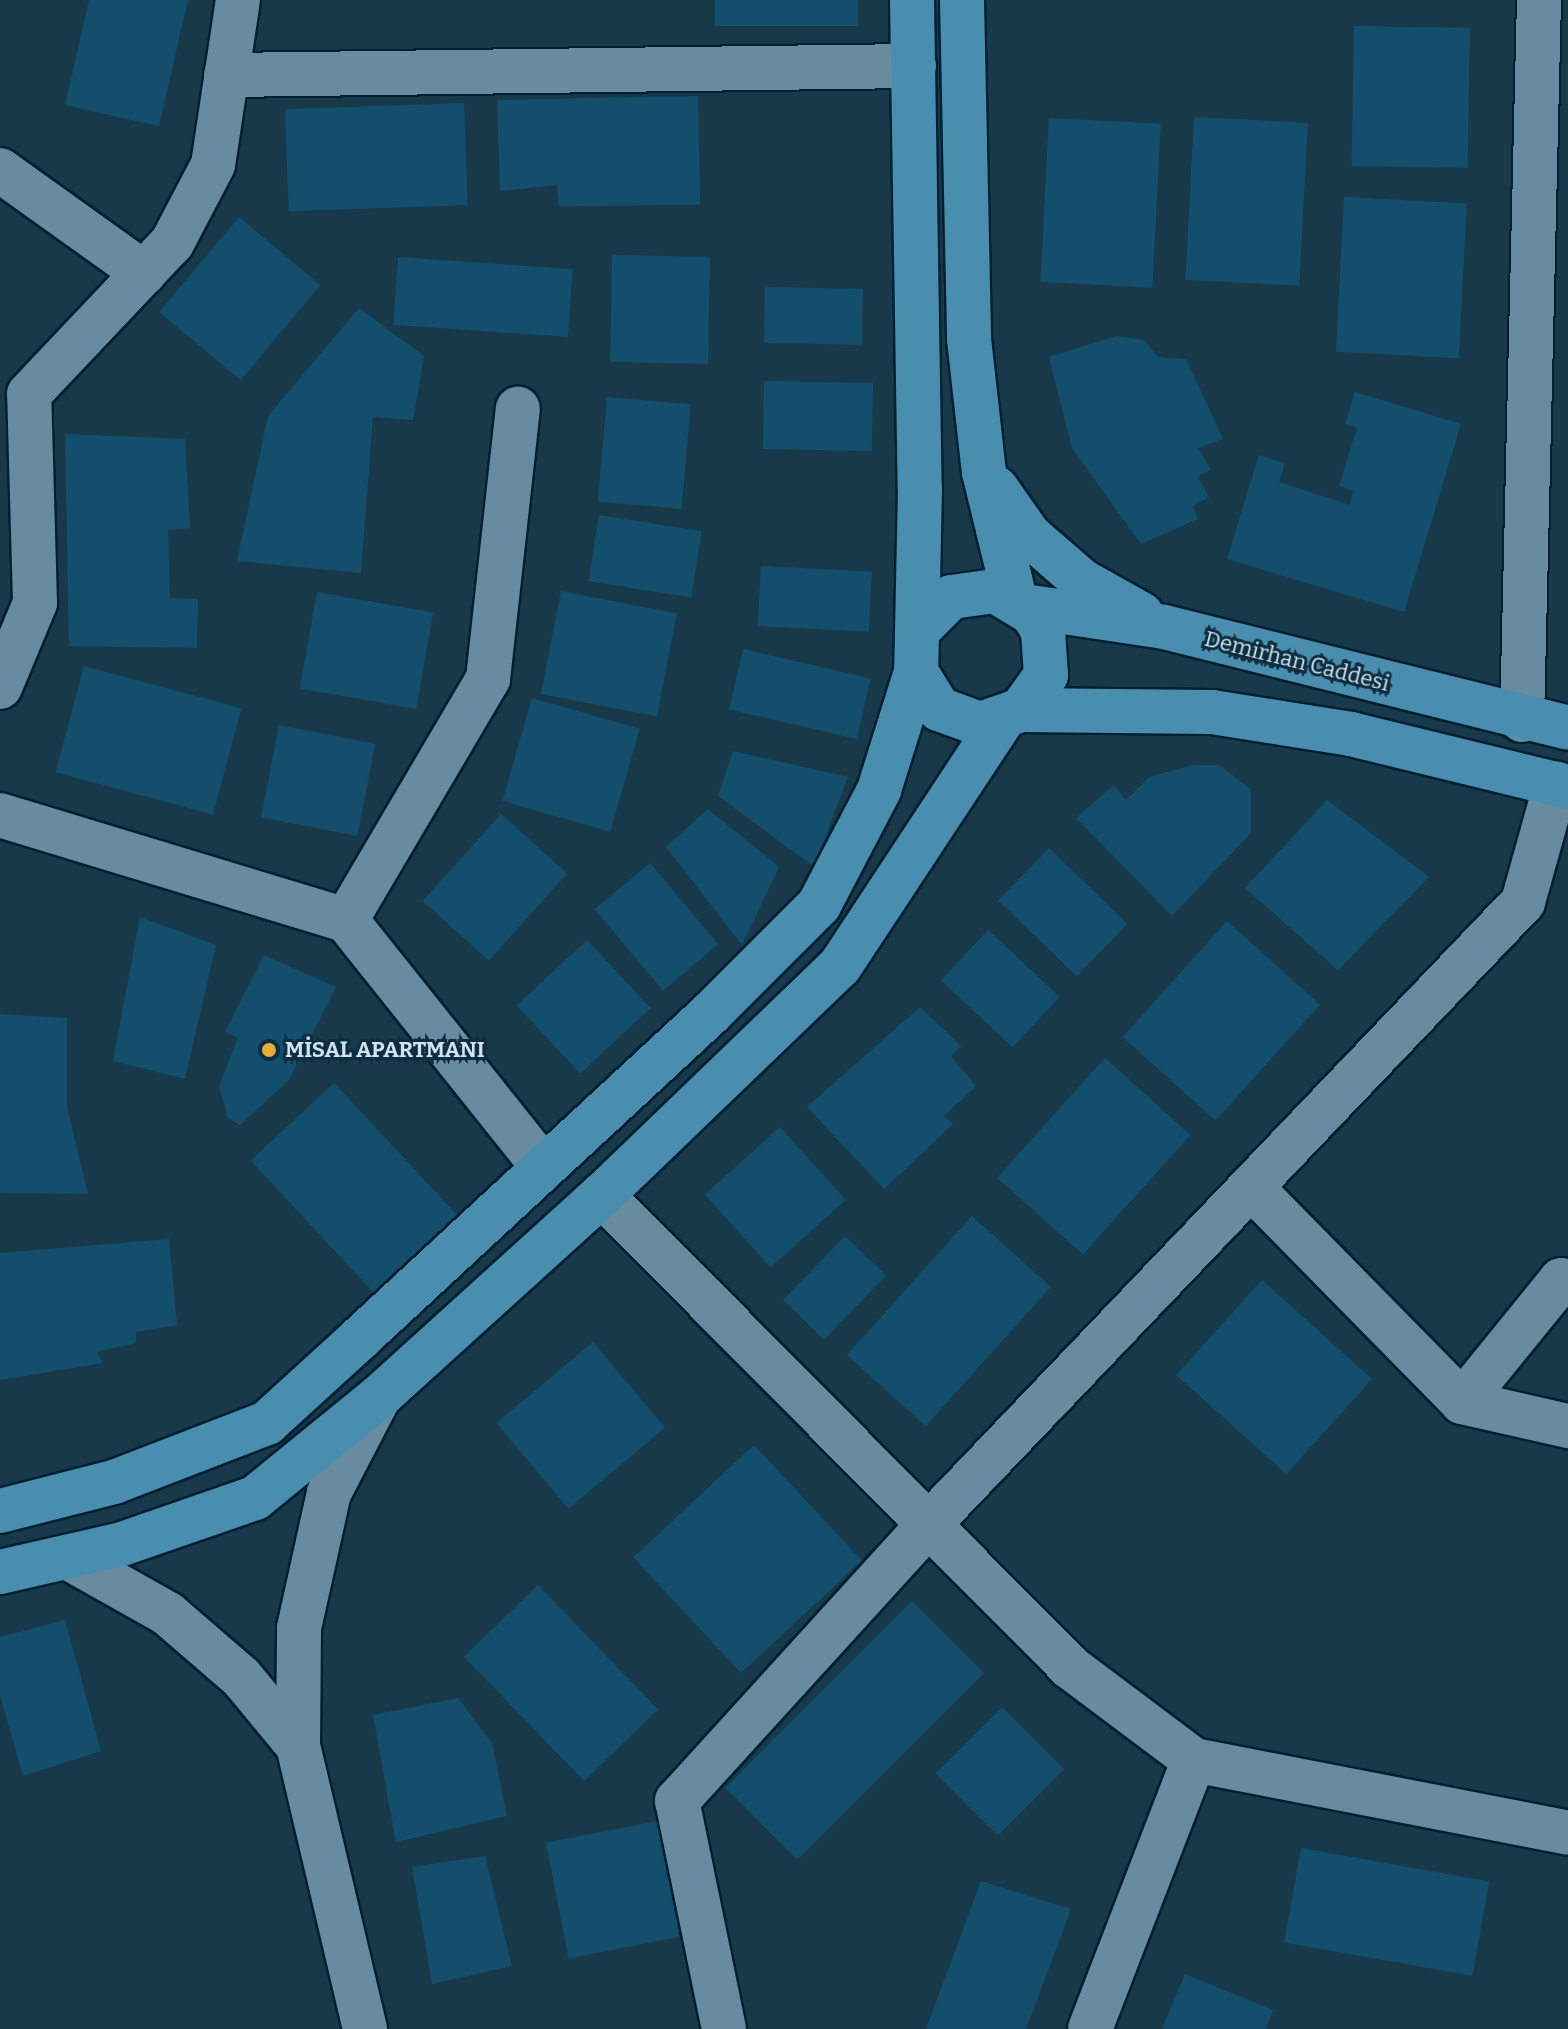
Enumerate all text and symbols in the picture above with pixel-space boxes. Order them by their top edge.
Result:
street label: Demirhan Caddesi [1202,625,1392,697]
place label: MİSAL APARTMANI [285,1037,485,1063]
marker: MİSAL APARTMANI [260,1041,278,1059]

